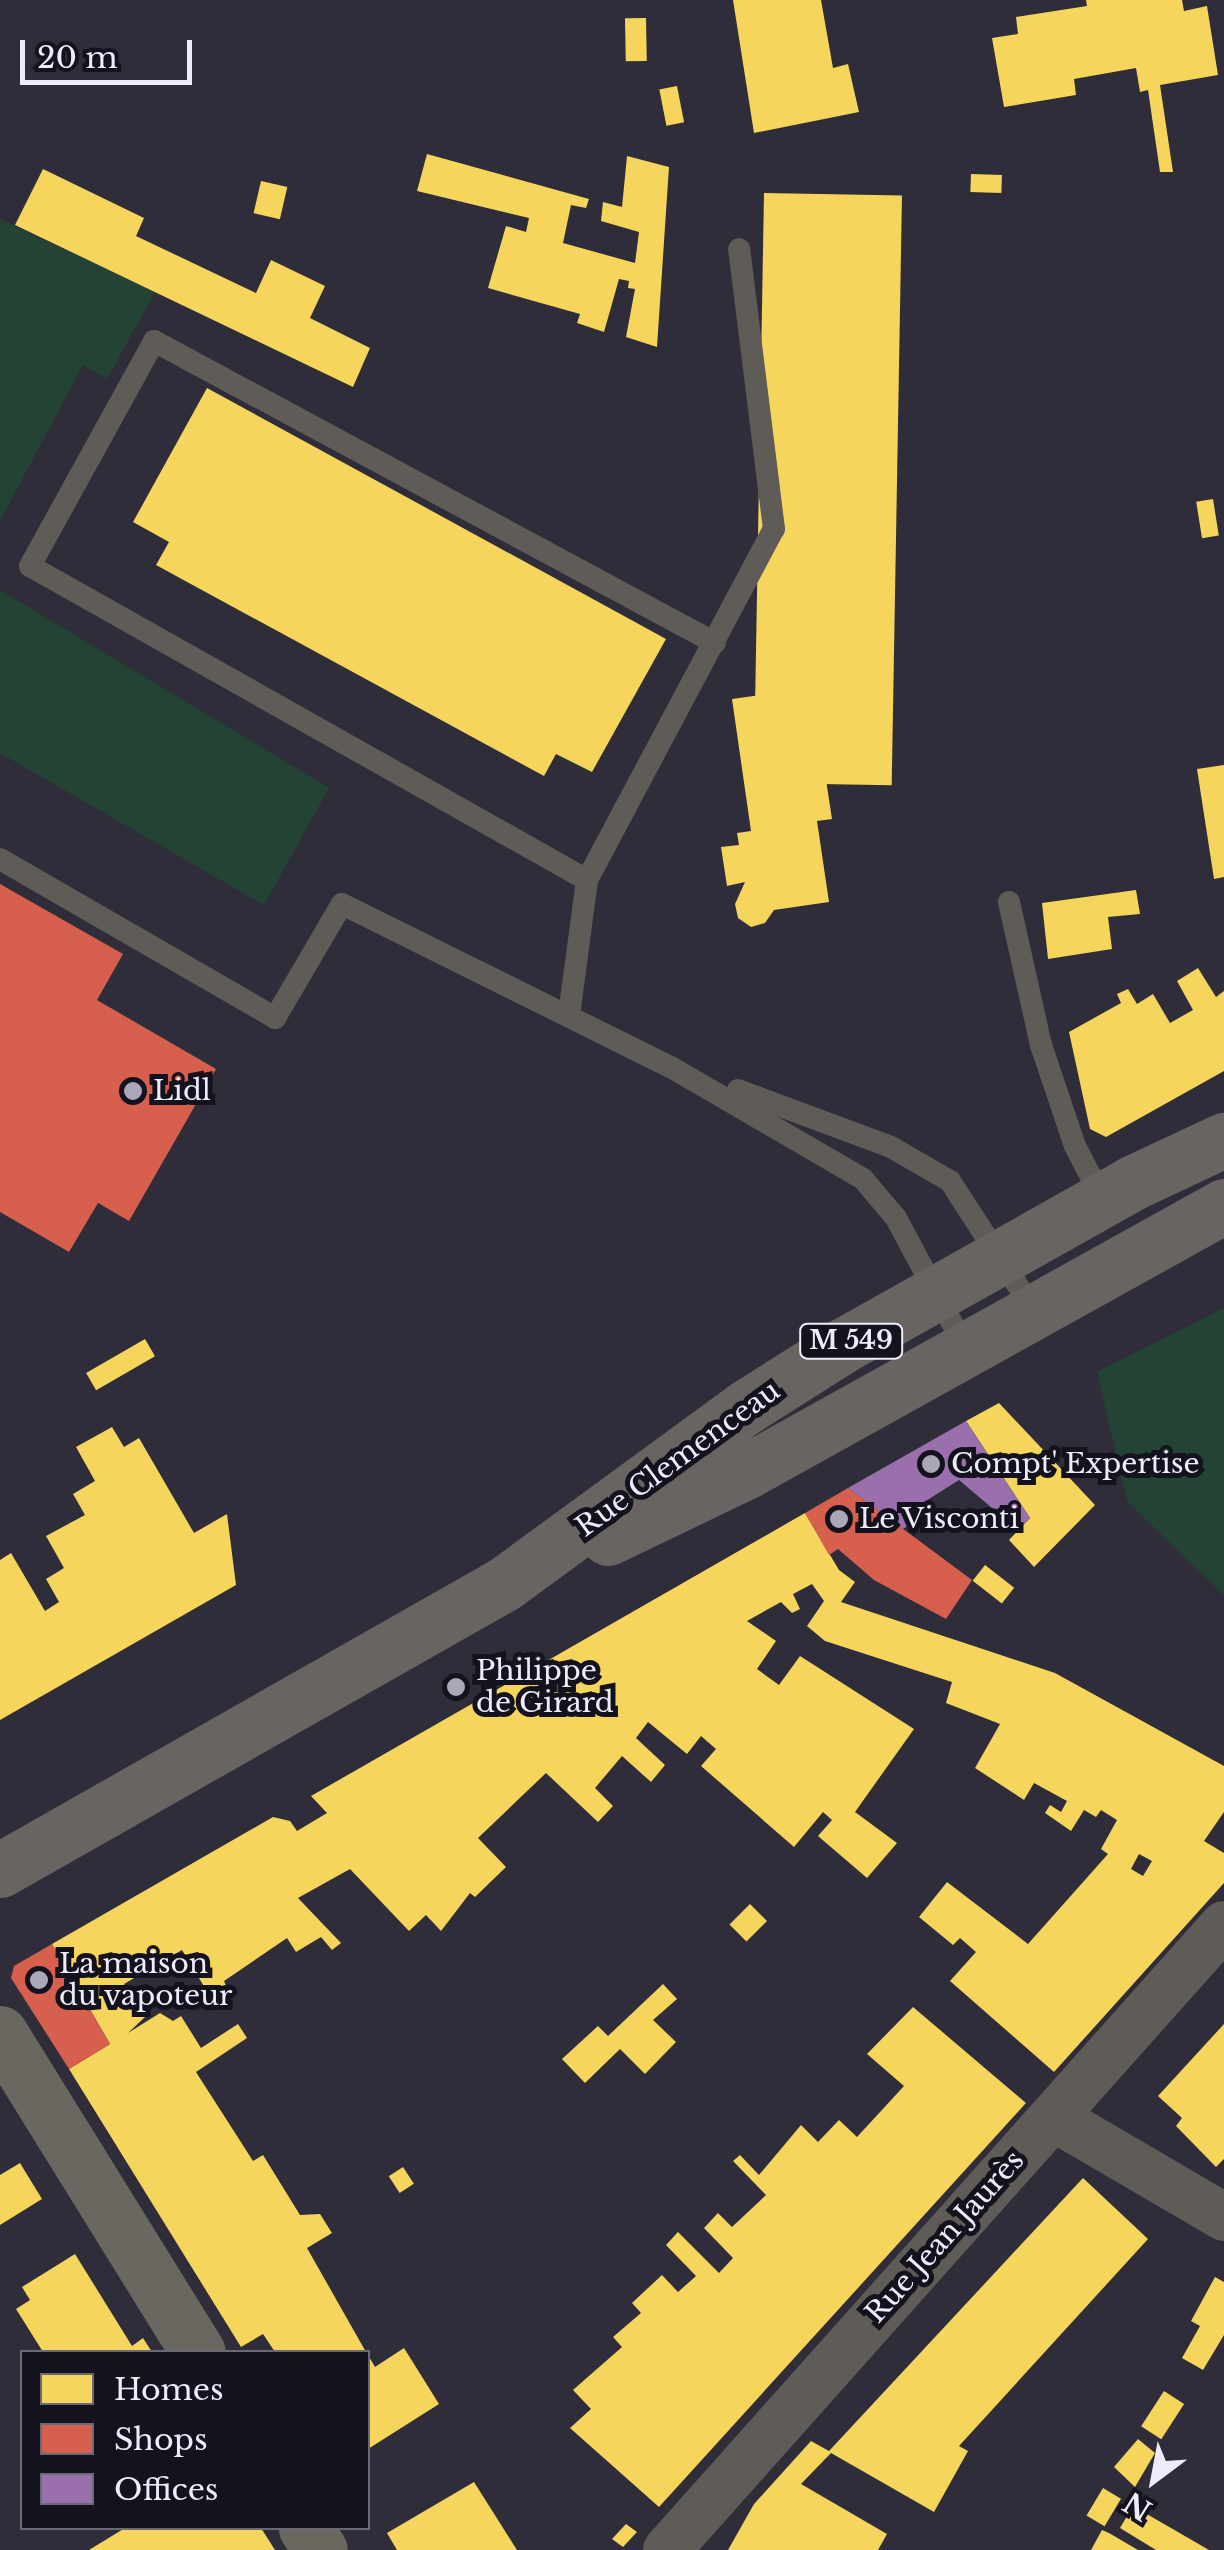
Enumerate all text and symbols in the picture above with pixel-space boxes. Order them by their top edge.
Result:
scale bar [25,20,198,82]
text: 20 m [37,39,118,76]
place label: Lidl [153,1074,211,1108]
marker: Lidl [122,1080,144,1102]
road number: M 549 [798,1321,904,1361]
street label: Rue Clemenceau [570,1374,786,1544]
place label: Compt' Expertise [951,1447,1200,1481]
marker: Compt' Expertise [920,1453,942,1475]
place label: Le Visconti [859,1502,1020,1536]
marker: Le Visconti [828,1508,850,1530]
place label: Philippe de Girard [476,1654,614,1720]
marker: Philippe de Girard [445,1676,467,1698]
place label: La maison du vapoteur [59,1947,233,2013]
marker: La maison du vapoteur [28,1969,50,1991]
street label: Rue Jean Jaurès [859,2144,1031,2330]
legend [20,2350,370,2530]
text: Homes [114,2371,224,2408]
text: Shops [114,2421,208,2458]
north arrow [1104,2430,1204,2530]
text: Offices [114,2471,218,2508]
text: N [1117,2484,1158,2528]

